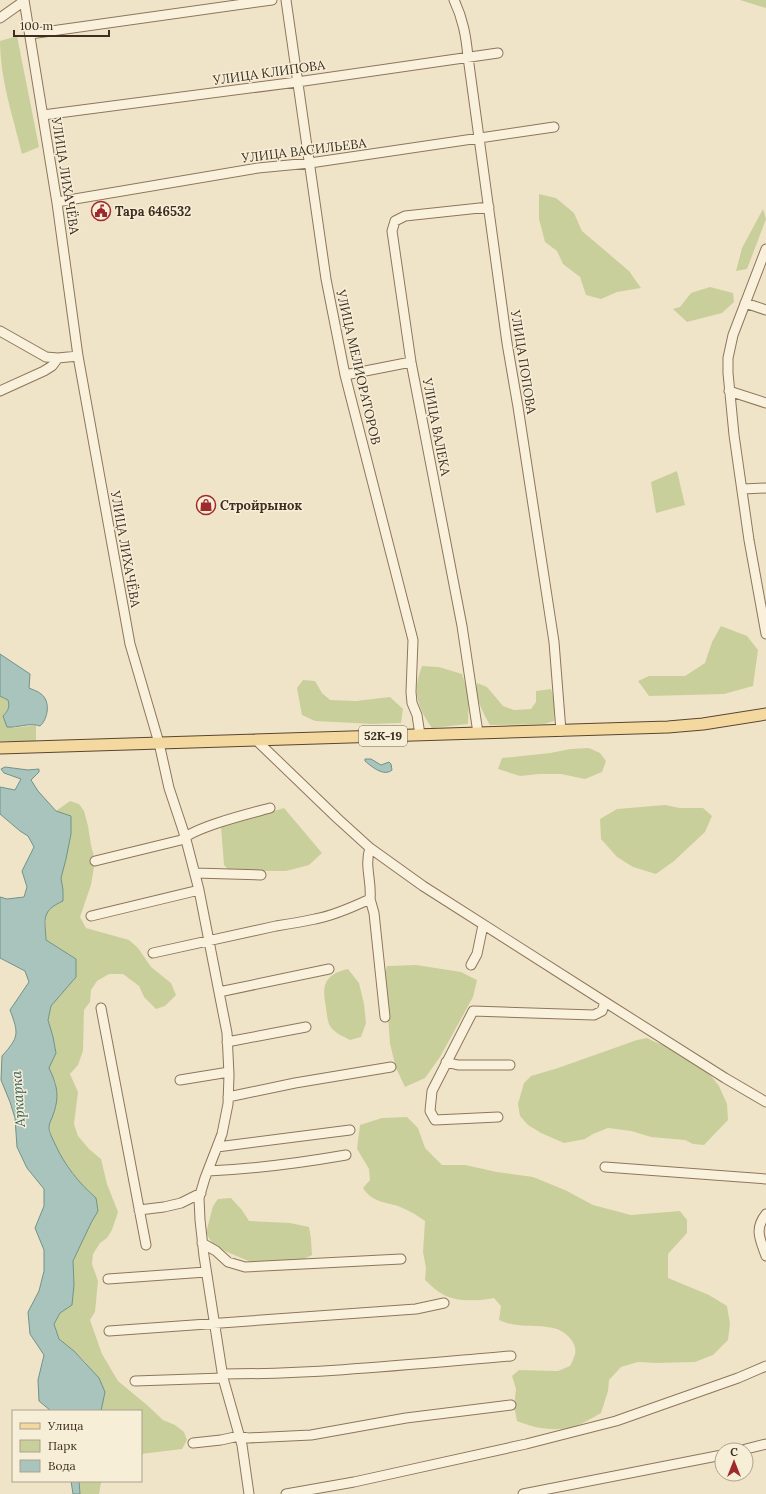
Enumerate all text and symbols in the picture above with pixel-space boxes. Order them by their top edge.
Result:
scale bar [14,12,109,38]
text: 100 m [20,18,53,33]
street label: УЛИЦА КЛИПОВА [211,56,327,89]
street label: УЛИЦА ЛИХАЧЁВА [48,115,83,237]
street label: УЛИЦА ВАСИЛЬЕВА [240,134,368,167]
public building icon: Тара 646532 [90,200,112,222]
place label: Тара 646532 [115,203,191,220]
street label: УЛИЦА МЕЛИОРАТОРОВ [332,287,385,446]
street label: УЛИЦА ПОПОВА [507,308,540,416]
street label: УЛИЦА ВАЛЕКА [419,376,454,478]
street label: УЛИЦА ЛИХАЧЁВА [107,489,144,610]
shop icon: Стройрынок [195,494,217,516]
place label: Стройрынок [220,497,302,514]
road number: 52К-19 [359,726,407,746]
water label: Аркарка [7,1070,29,1129]
legend [12,1410,142,1482]
text: Улица [47,1418,84,1433]
text: Парк [48,1438,77,1453]
north arrow [714,1442,754,1482]
text: С [730,1445,738,1459]
text: Вода [48,1458,76,1473]

